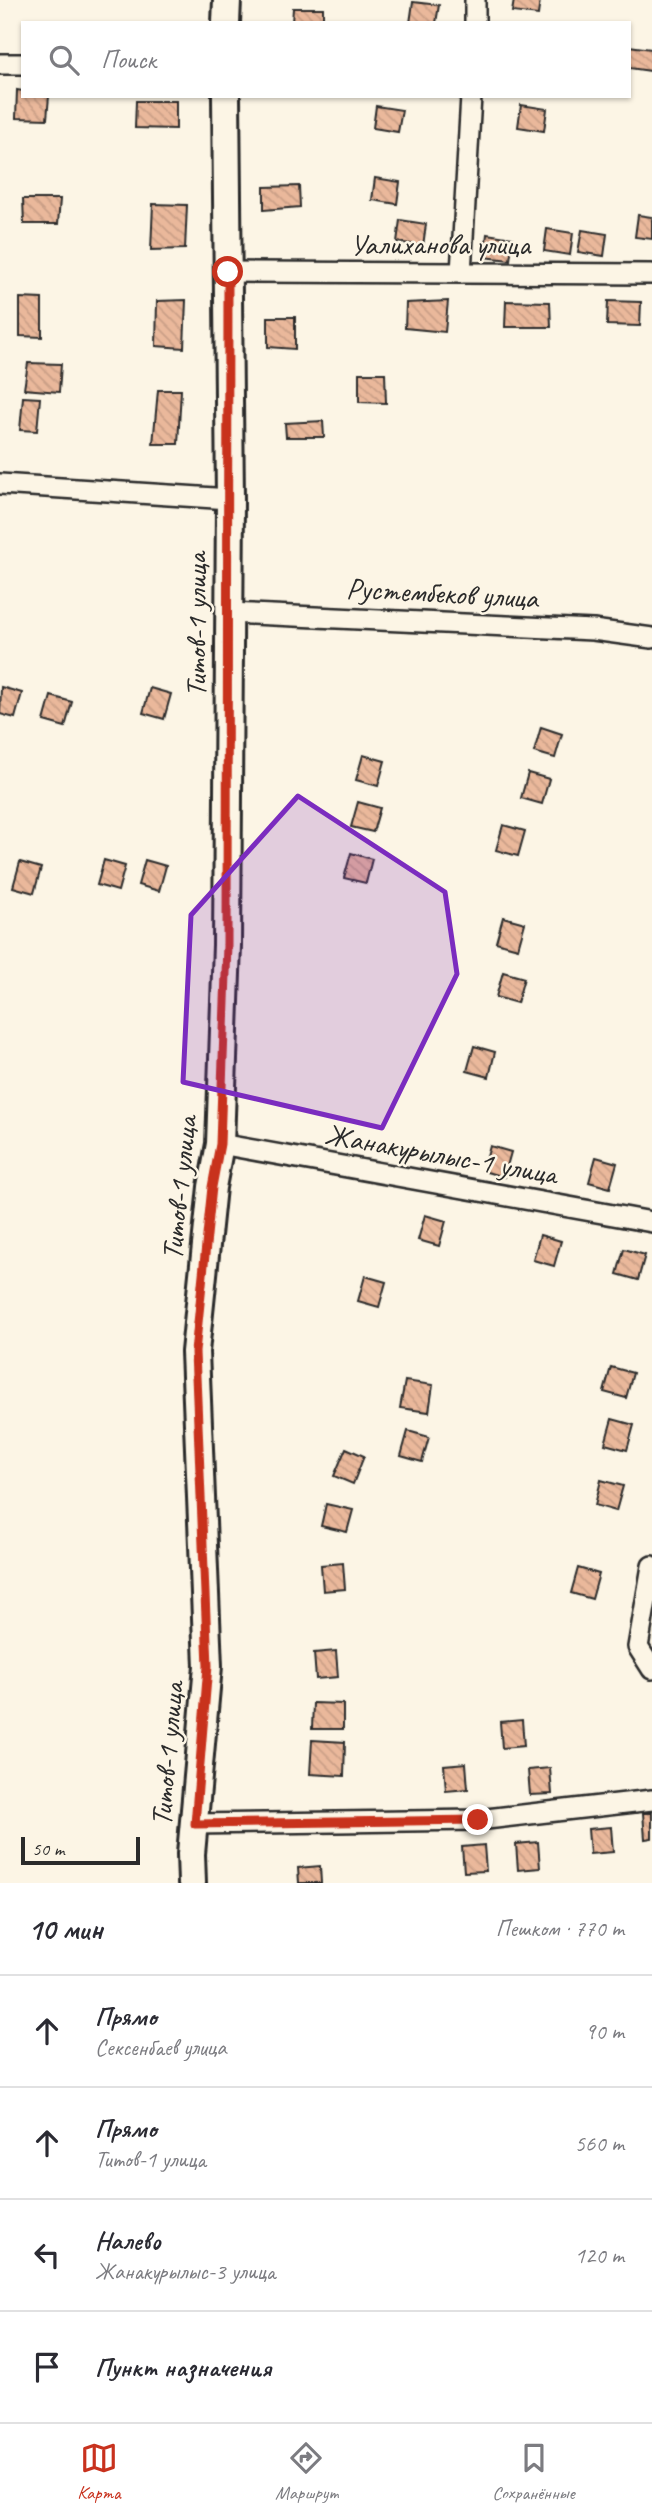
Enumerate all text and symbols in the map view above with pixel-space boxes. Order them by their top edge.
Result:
search box [21,21,631,98]
icon: search [45,41,83,79]
text: Поиск [101,43,156,76]
street label: Уалиханова улица [350,225,532,263]
route start [212,256,243,287]
street label: Титов-1 улица [177,550,215,697]
street label: Рустембеков улица [345,569,541,617]
street label: Титов-1 улица [153,1111,206,1262]
street label: Жанакурылыс-1 улица [322,1115,563,1194]
street label: Титов-1 улица [142,1678,192,1828]
route end [462,1804,493,1835]
scale bar [21,1834,140,1866]
text: 50 m [32,1837,64,1861]
text: 10 мин [28,1910,103,1948]
text: Пешком · 770 m [496,1914,624,1943]
text: Прямо [95,2000,157,2033]
icon: ahead [28,2012,66,2050]
text: 90 m [585,2017,624,2046]
text: Сексенбаев улица [95,2033,226,2062]
text: Прямо [95,2112,157,2145]
icon: ahead [28,2124,66,2162]
text: 560 m [575,2129,624,2158]
text: Титов-1 улица [95,2145,206,2174]
text: Налево [95,2224,161,2257]
icon: left [28,2236,66,2274]
text: 120 m [575,2241,624,2270]
text: Жанакурылыс-3 улица [95,2257,275,2286]
icon: arrive [28,2348,66,2386]
text: Пункт назначения [95,2351,271,2384]
tab: Карта [77,2439,121,2505]
tab: Маршрут [275,2439,338,2505]
tab: Сохранённые [492,2439,575,2505]

